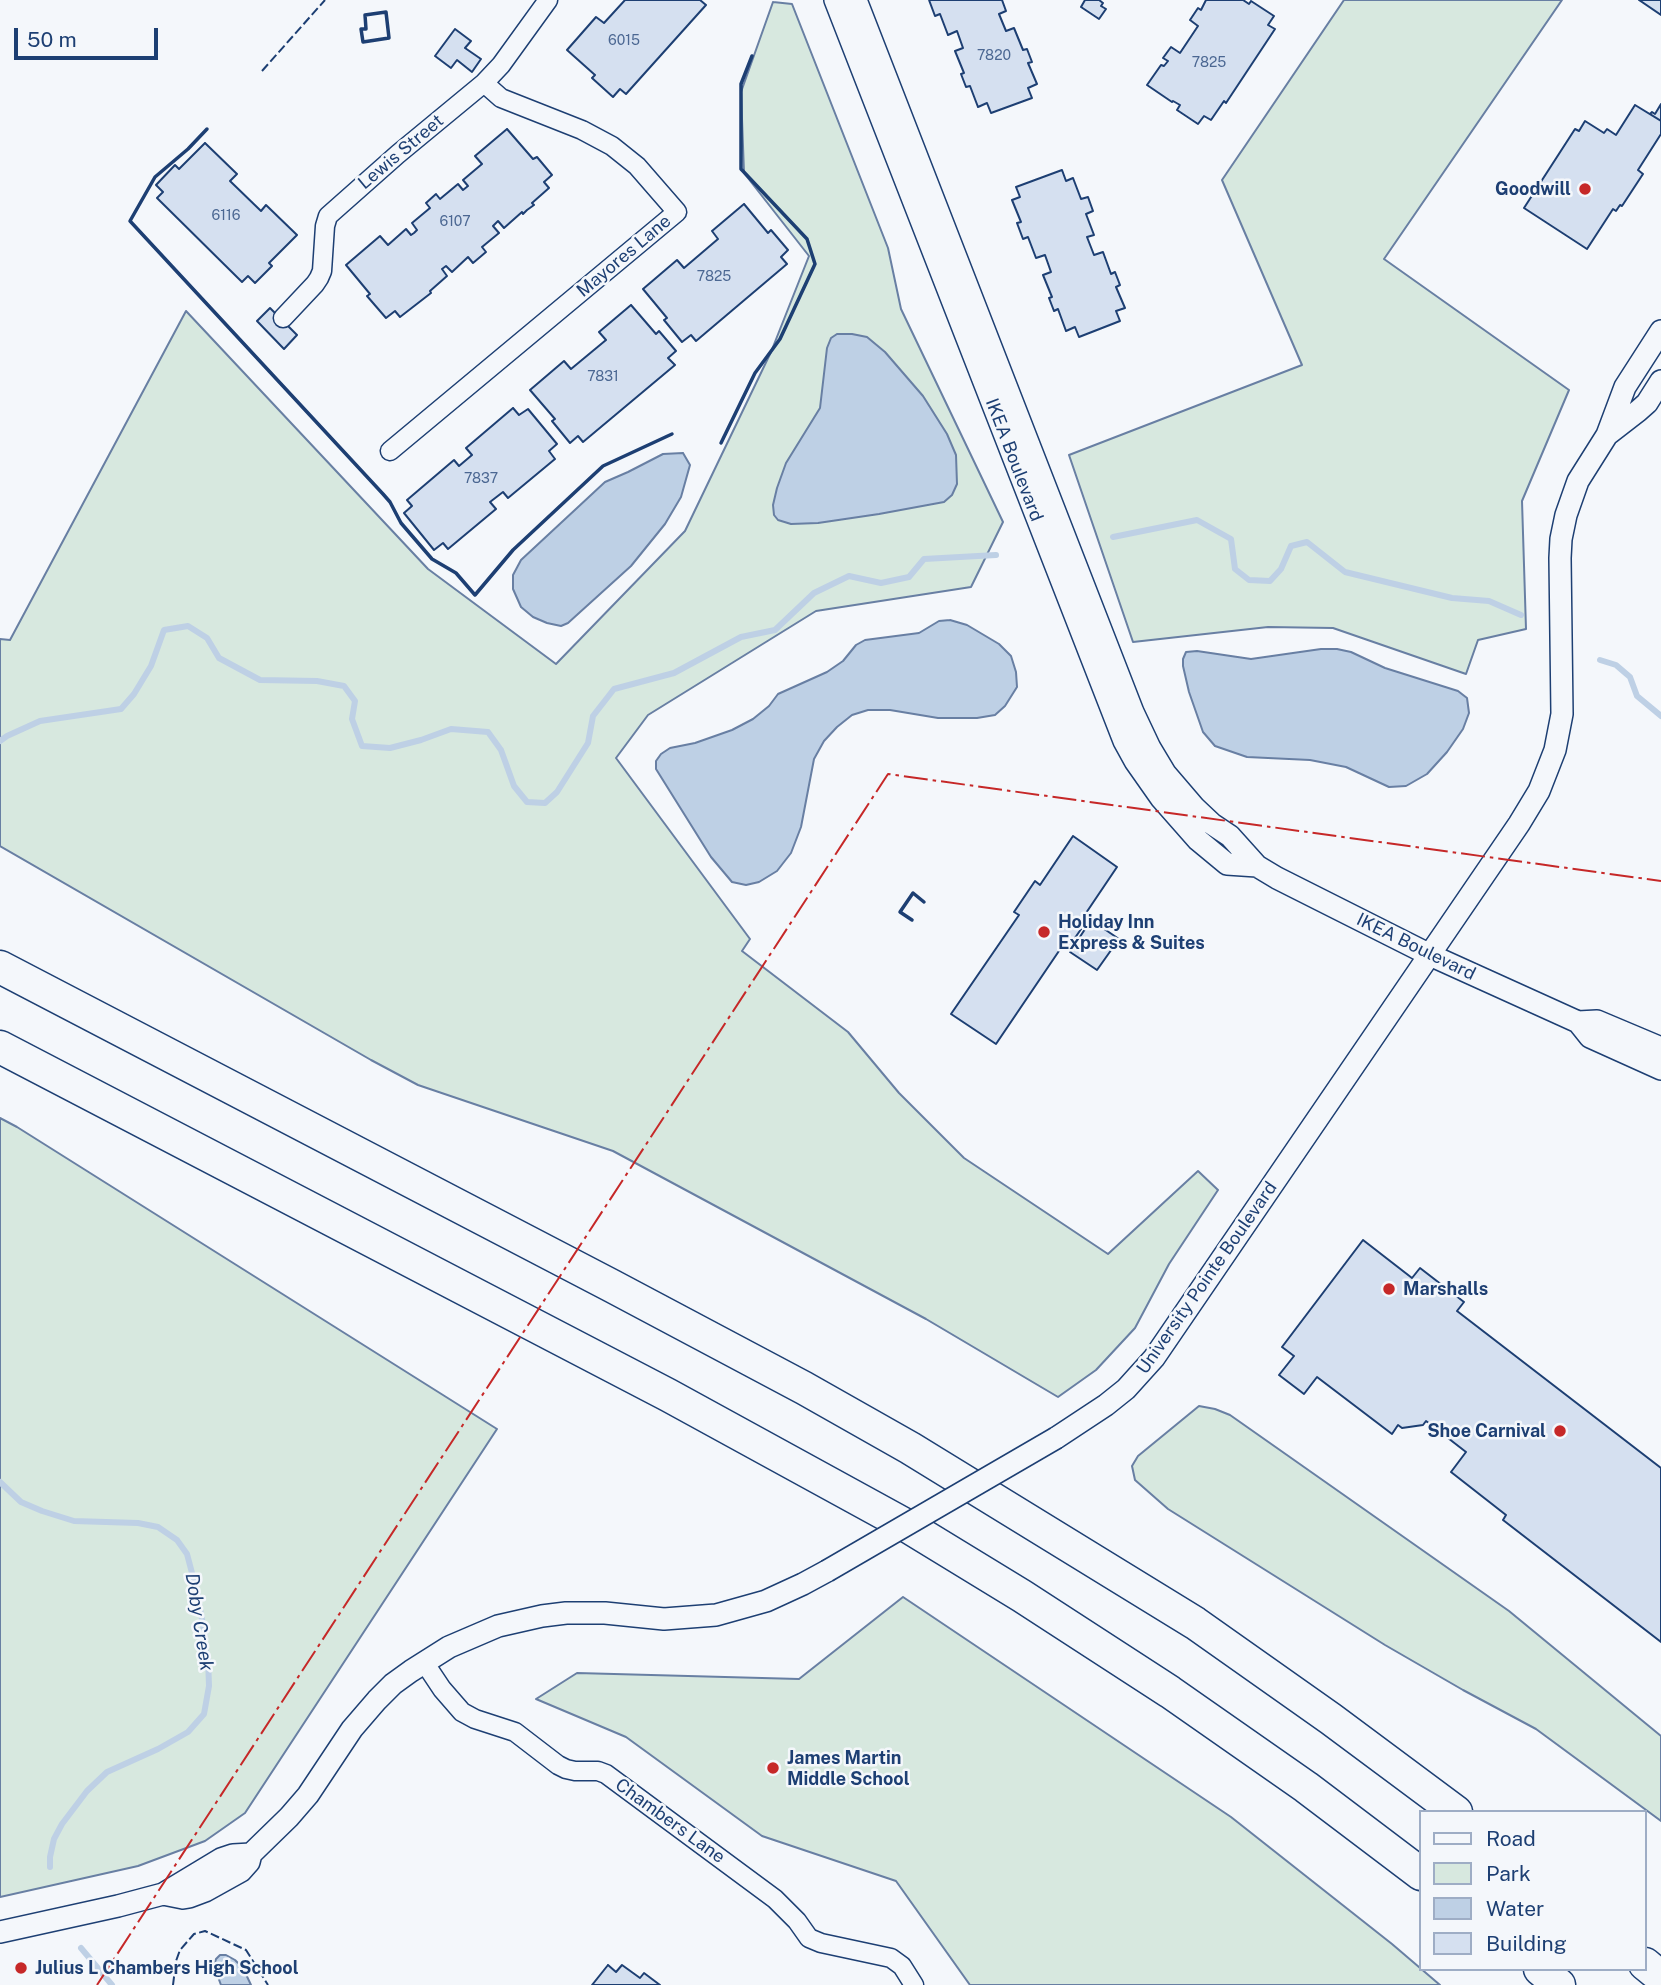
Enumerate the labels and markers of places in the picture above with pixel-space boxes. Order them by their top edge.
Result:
place label: Goodwill [1495,178,1571,200]
marker: Goodwill [1577,181,1593,197]
place label: Holiday Inn Express & Suites [1058,911,1205,954]
marker: Holiday Inn Express & Suites [1036,924,1052,940]
place label: Marshalls [1403,1278,1488,1300]
marker: Marshalls [1381,1281,1397,1297]
place label: Shoe Carnival [1427,1420,1546,1442]
marker: Shoe Carnival [1552,1423,1568,1439]
place label: James Martin Middle School [787,1747,910,1790]
marker: James Martin Middle School [765,1760,781,1776]
place label: Julius L Chambers High School [35,1957,299,1979]
marker: Julius L Chambers High School [13,1960,29,1976]

